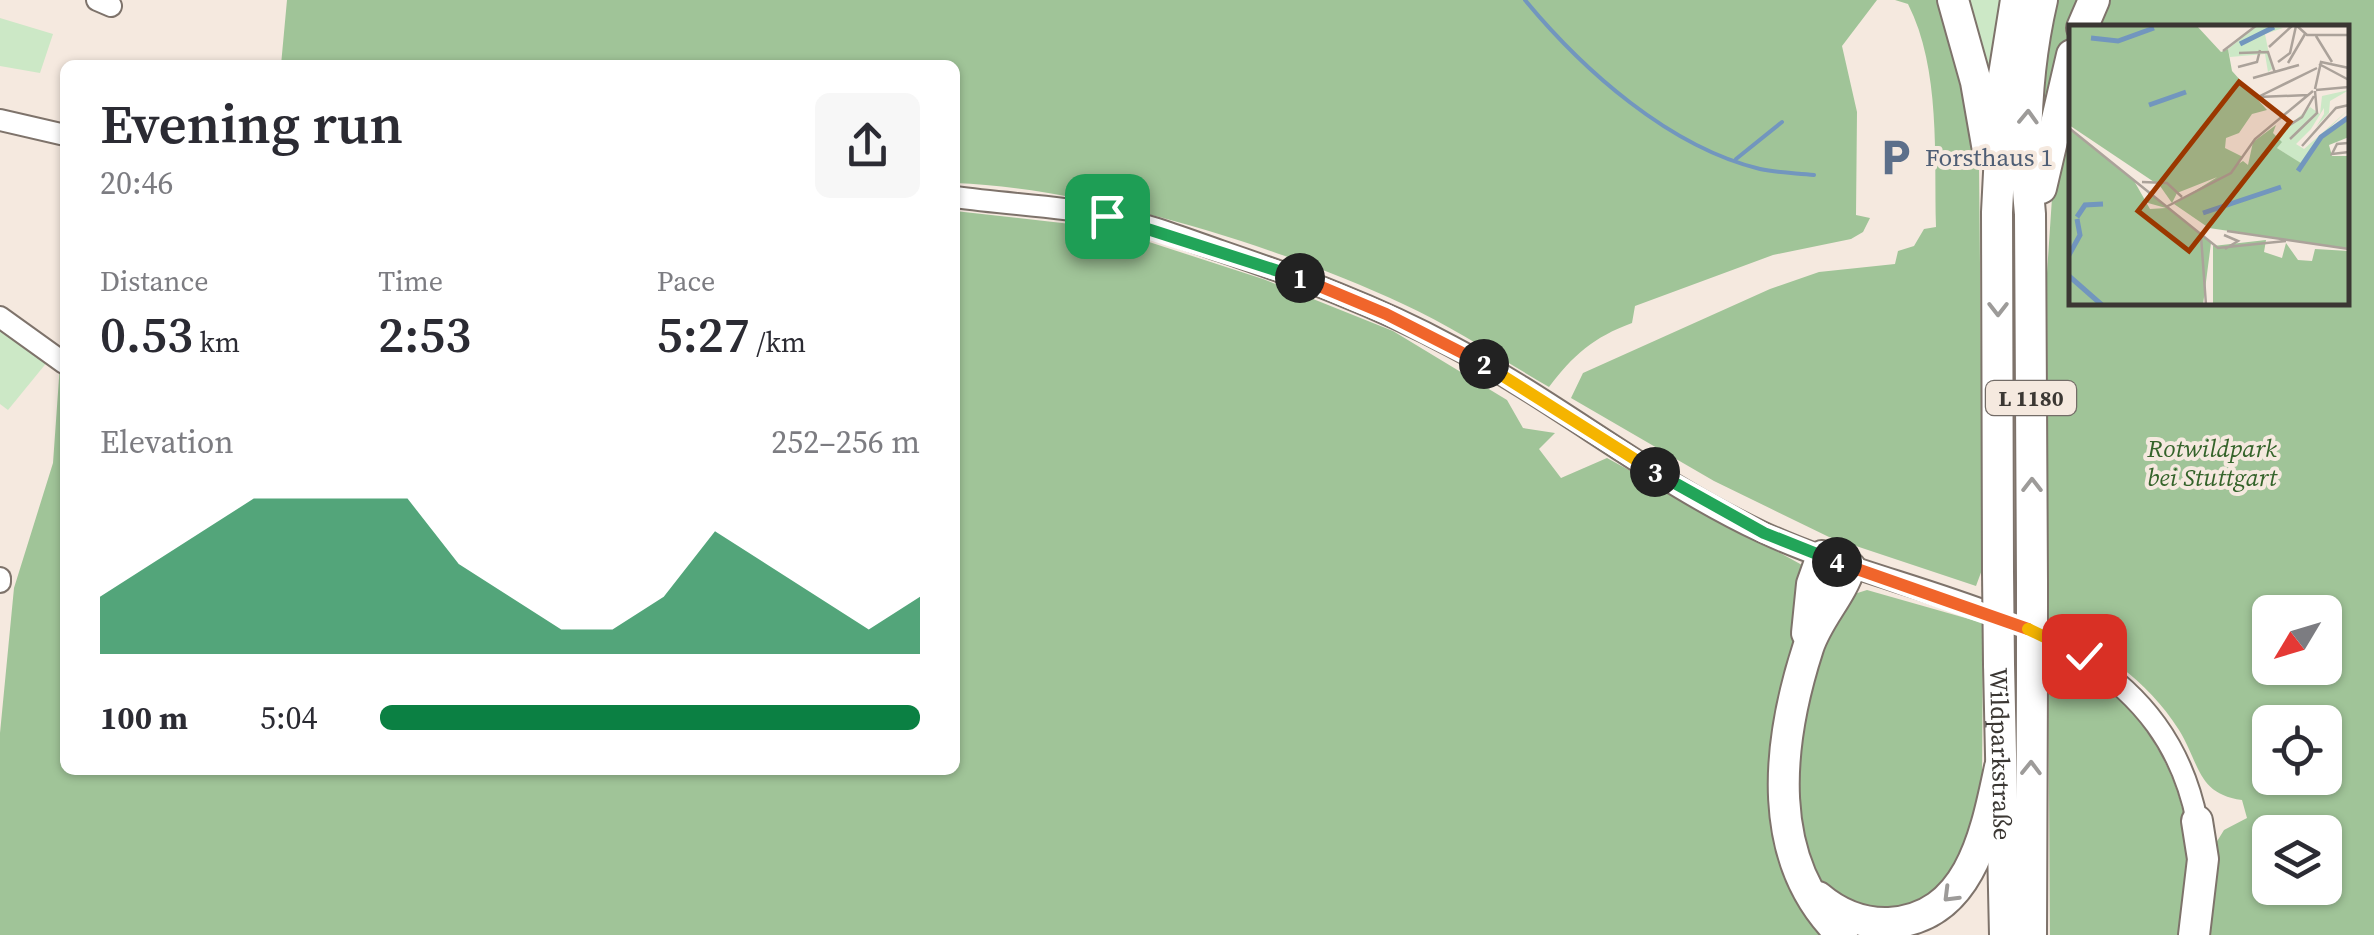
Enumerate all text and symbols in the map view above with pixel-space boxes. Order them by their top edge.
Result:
inset map [2069,25,2349,305]
text: Evening run [100,86,403,161]
button: share [815,93,920,198]
one-way arrow [2017,108,2038,124]
parking icon: Forsthaus 1 [1874,136,1916,178]
place label: Forsthaus 1 [1925,140,2053,174]
text: 20:46 [100,161,174,205]
pin [1065,174,1150,259]
icon: arrive [1080,189,1135,244]
pin: 1 [1275,253,1325,303]
text: 1 [1292,259,1308,297]
text: Distance [100,262,209,300]
text: Time [378,262,443,300]
text: Pace [657,262,715,300]
text: 0.53 [100,300,193,369]
text: 2:53 [378,300,471,369]
text: 5:27 [657,300,750,369]
one-way arrow [1987,302,2009,318]
text: km [193,323,240,361]
text: /km [750,323,806,361]
pin: 2 [1459,339,1509,389]
text: 2 [1476,345,1492,383]
road number: L 1180 [1986,381,2076,415]
text: Elevation [100,420,234,464]
text: 252–256 m [771,420,920,464]
park label: Rotwildpark bei Stuttgart [2146,431,2278,494]
pin: 3 [1630,447,1680,497]
text: 3 [1647,453,1663,491]
one-way arrow [2021,477,2043,492]
pin: 4 [1812,537,1862,587]
text: 4 [1829,543,1845,581]
north arrow [2252,595,2342,685]
map controls [2252,595,2342,905]
pin [2042,614,2127,699]
icon: check [2057,629,2112,684]
street label: Wildparkstraße [1982,667,2020,841]
text: 100 m [100,696,188,740]
text: 5:04 [260,696,318,740]
button: locate [2252,705,2342,795]
one-way arrow [2020,760,2042,776]
button: layers [2252,815,2342,905]
one-way arrow [1944,883,1962,901]

